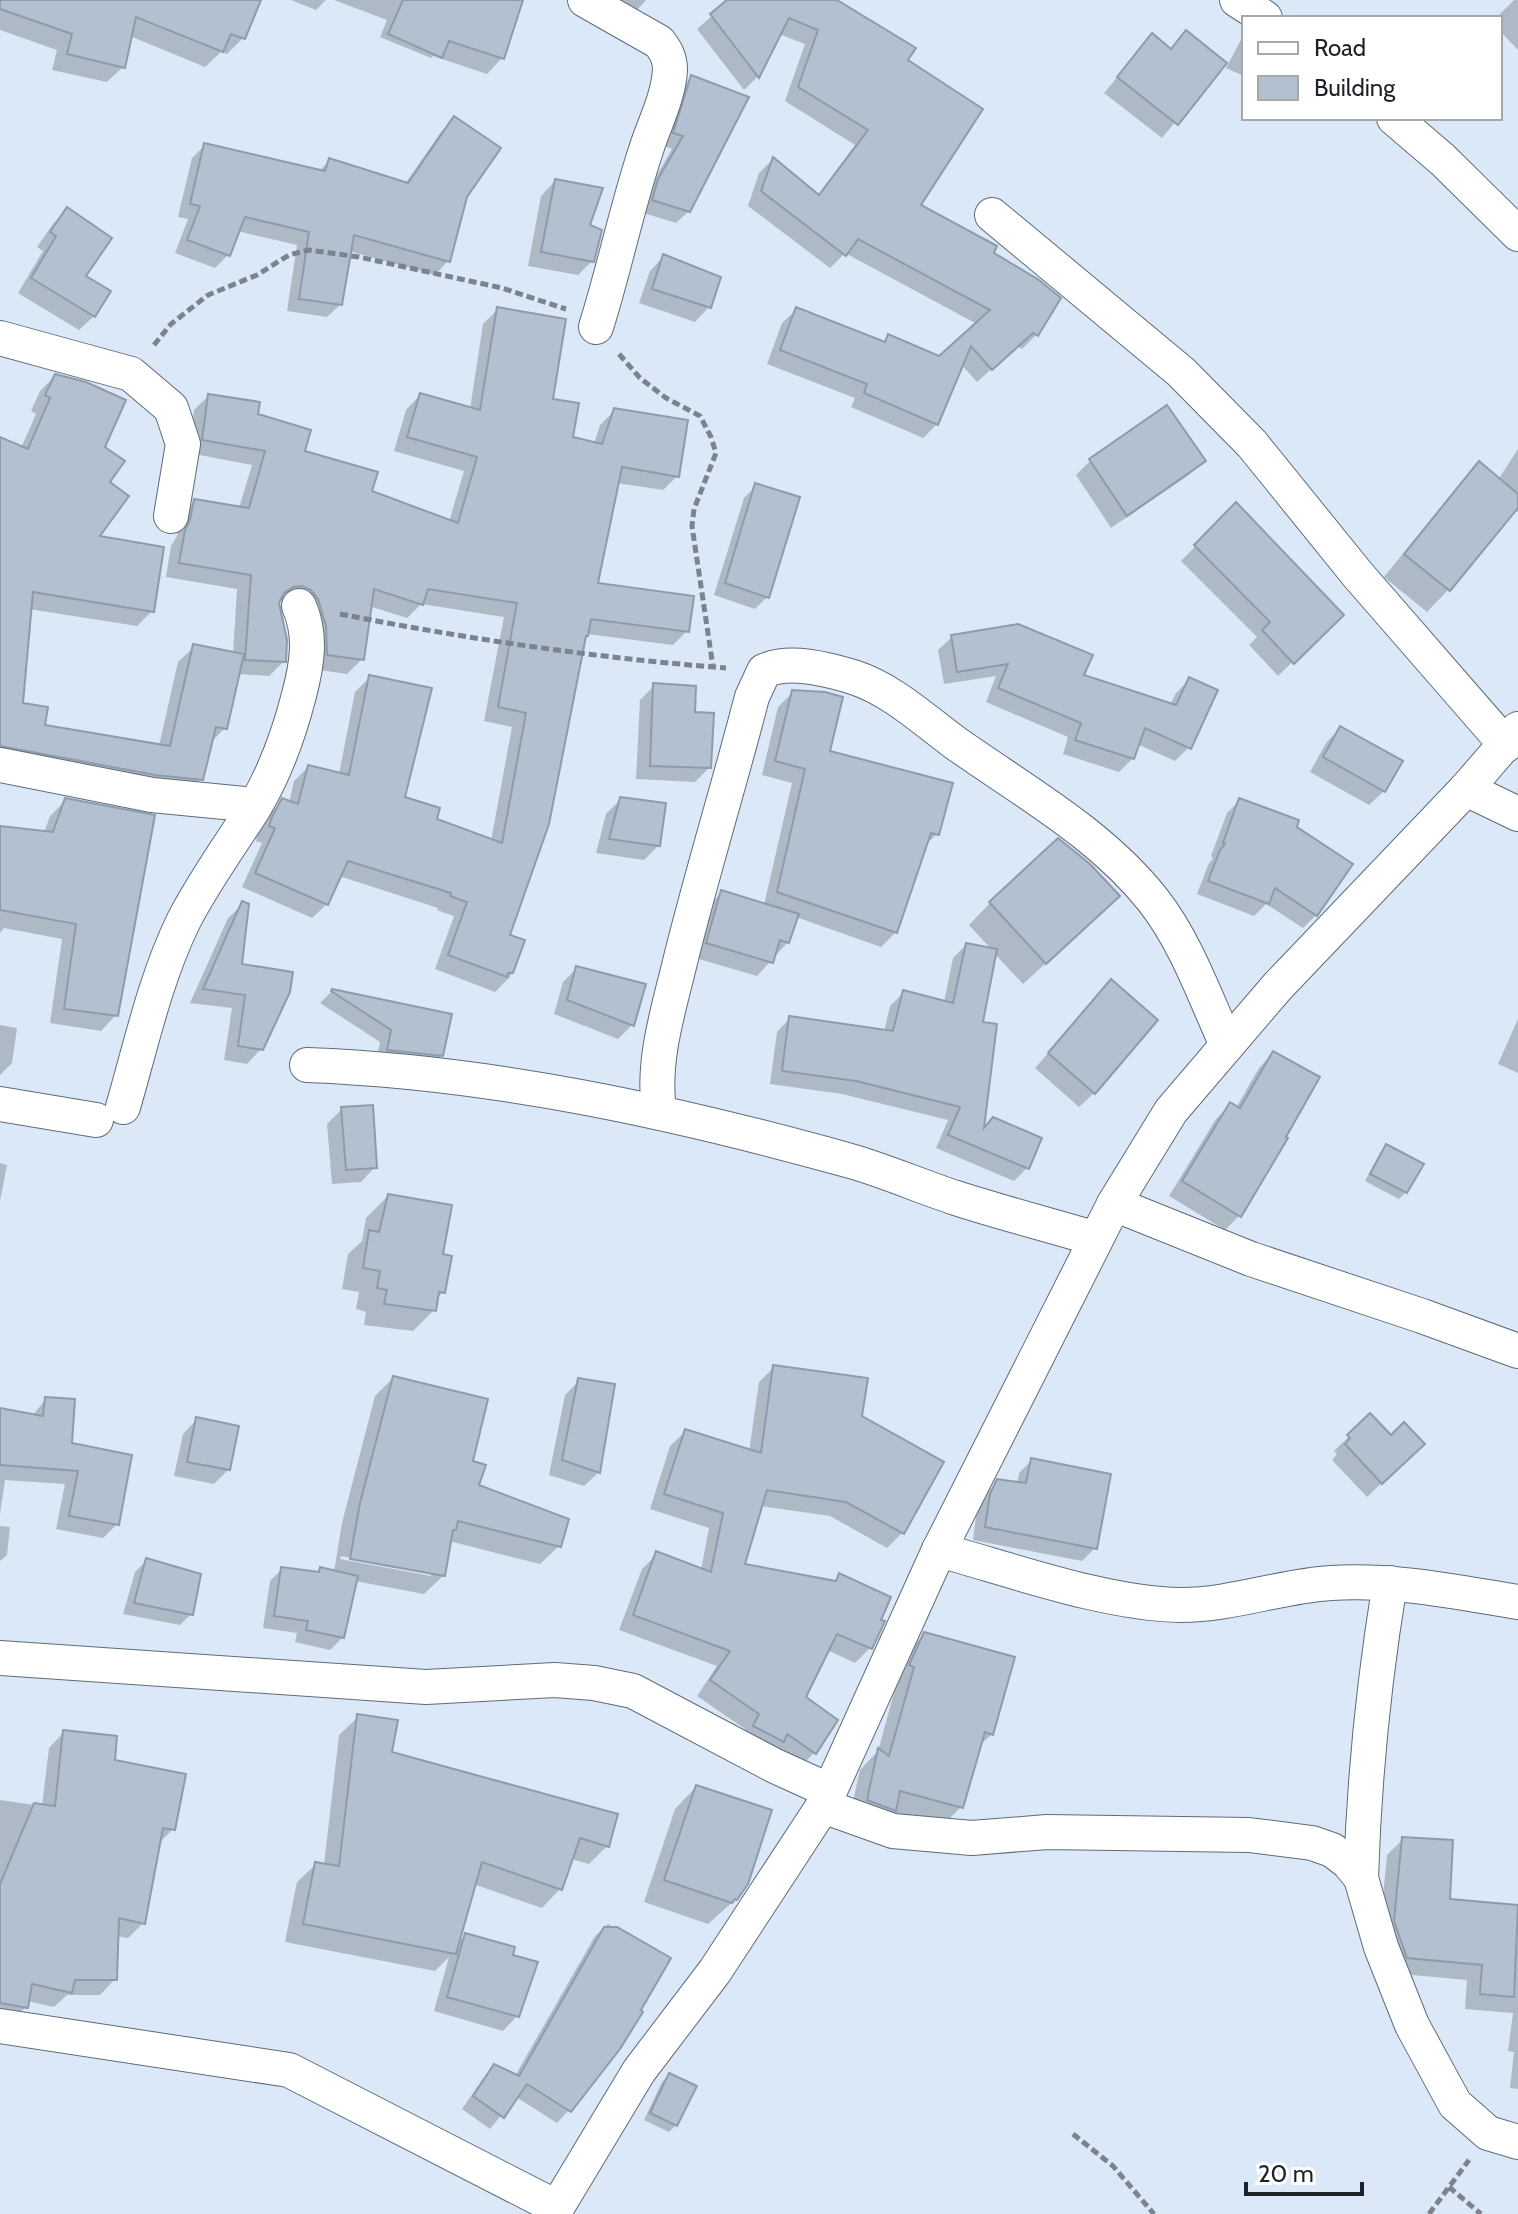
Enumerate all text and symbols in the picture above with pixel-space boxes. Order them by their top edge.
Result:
legend [1242,16,1502,120]
text: Road [1314,33,1366,62]
text: Building [1314,73,1396,102]
scale bar [1246,2146,1362,2196]
text: 20 m [1258,2159,1314,2188]

